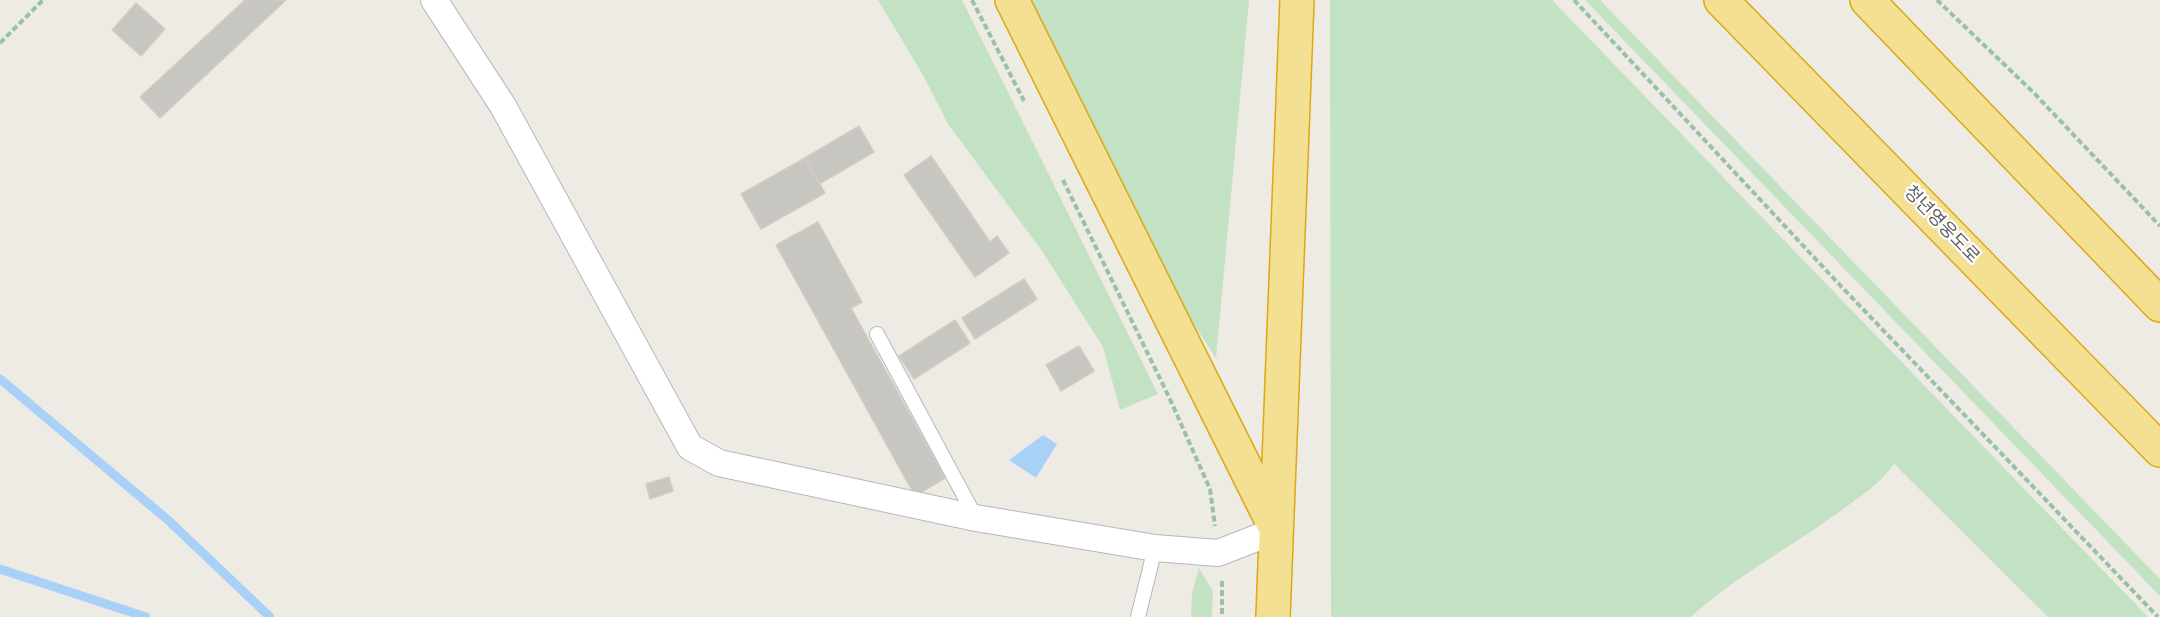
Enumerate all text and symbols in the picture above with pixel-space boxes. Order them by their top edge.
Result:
street label: 청년영웅도로 [1899,182,1983,268]

